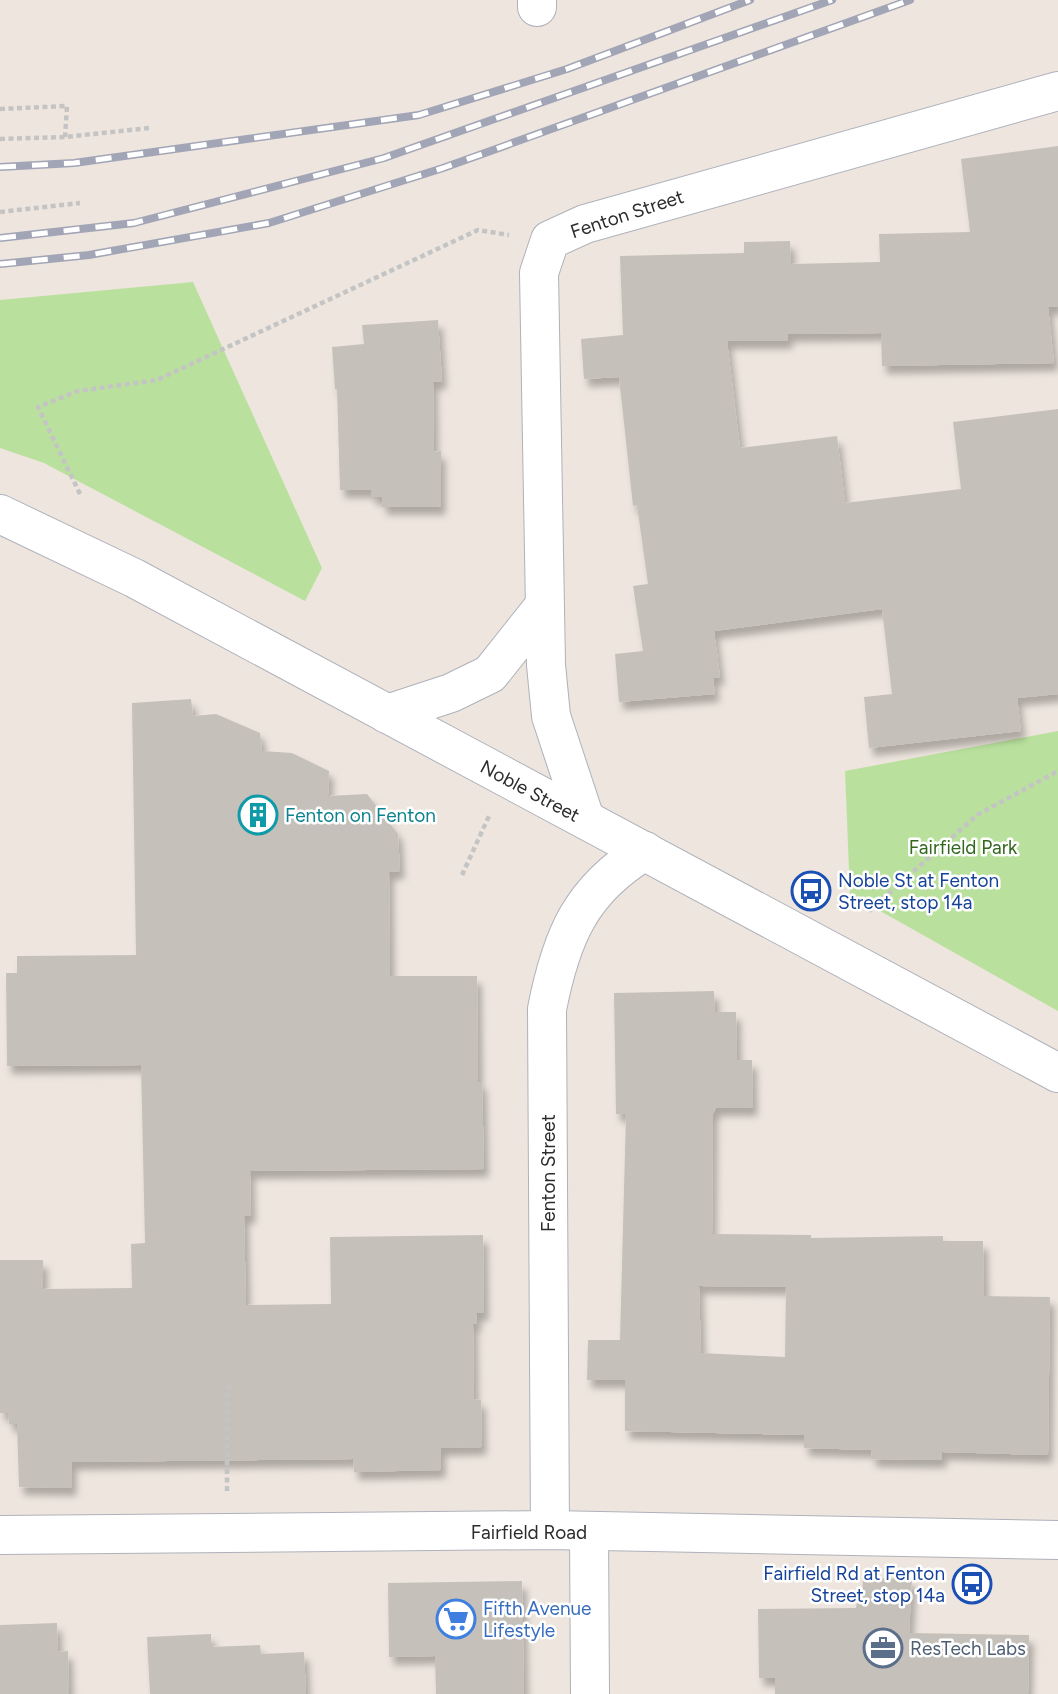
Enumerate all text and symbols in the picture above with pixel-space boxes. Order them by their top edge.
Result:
street label: Fenton Street [567,185,687,243]
street label: Noble Street [476,755,584,827]
building icon: Fenton on Fenton [237,794,279,836]
place label: Fenton on Fenton [285,804,436,827]
park label: Fairfield Park [909,836,1018,859]
place label: Noble St at Fenton Street, stop 14a [838,869,999,914]
bus stop icon: Noble St at Fenton Street, stop 14a [790,870,832,912]
street label: Fenton Street [537,1114,560,1232]
street label: Fairfield Road [471,1521,587,1544]
place label: Fairfield Rd at Fenton Street, stop 14a [763,1562,945,1607]
bus stop icon: Fairfield Rd at Fenton Street, stop 14a [951,1563,993,1605]
place label: Fifth Avenue Lifestyle [483,1597,591,1642]
supermarket icon: Fifth Avenue Lifestyle [435,1598,477,1640]
office icon: ResTech Labs [862,1627,904,1669]
place label: ResTech Labs [910,1637,1026,1660]

